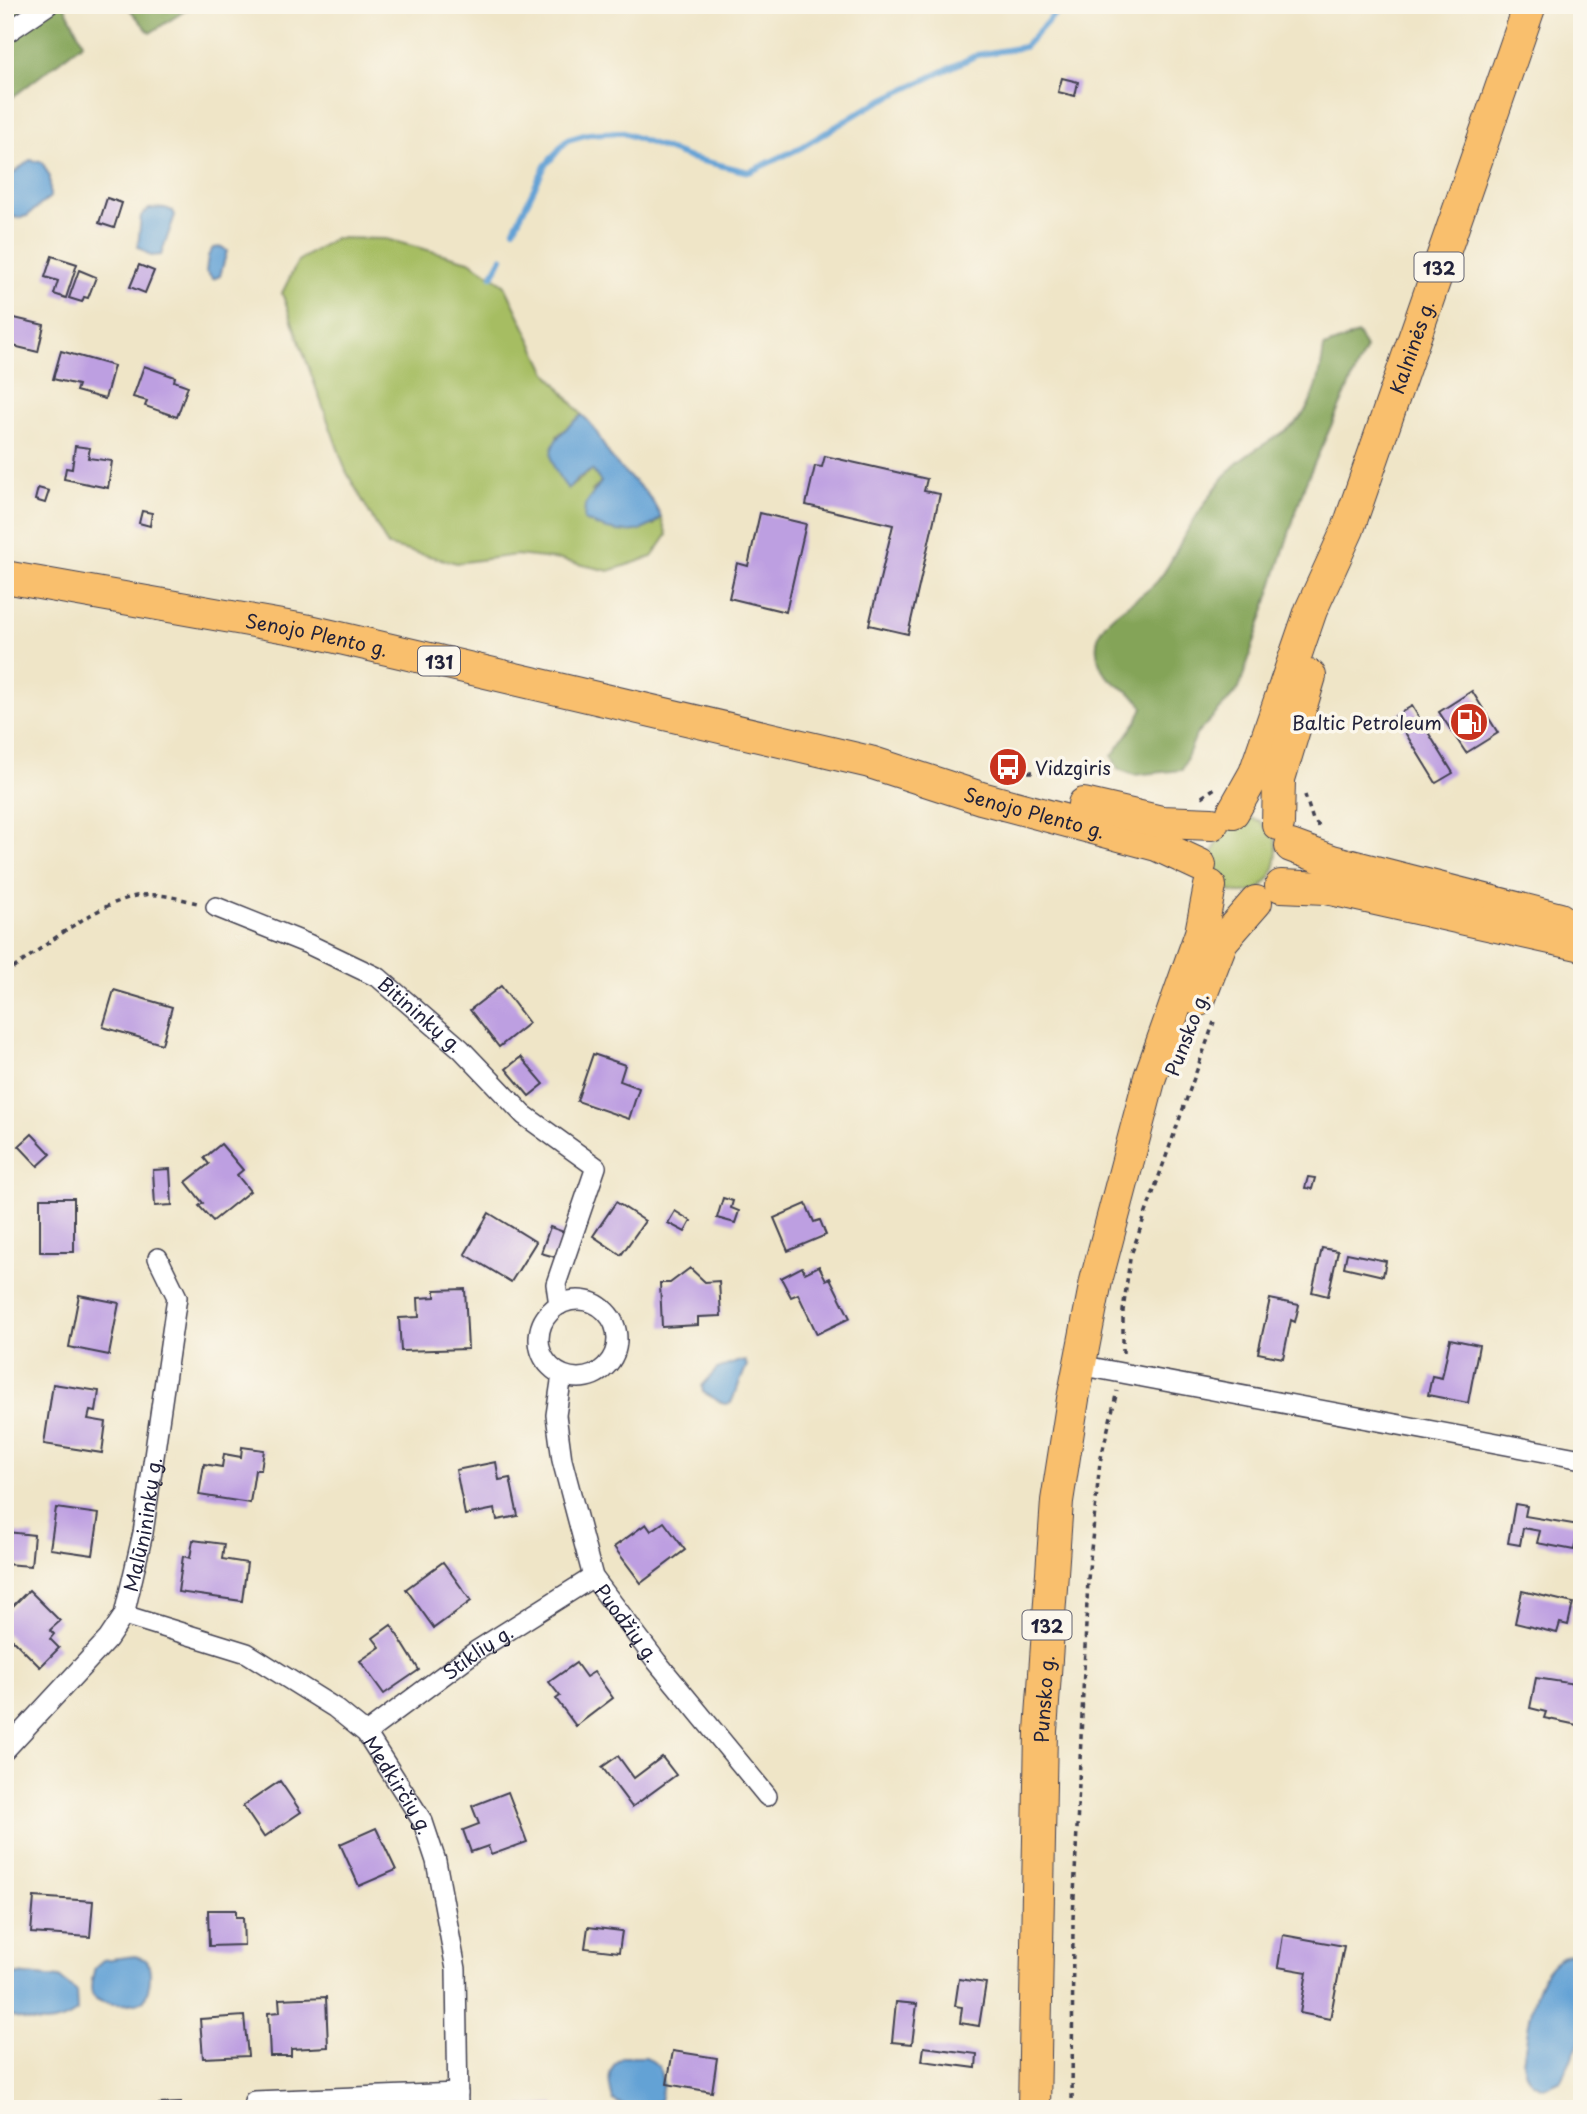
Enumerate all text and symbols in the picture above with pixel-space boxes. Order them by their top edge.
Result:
road number: 132 [1414,253,1464,282]
street label: Kalninės g. [1382,296,1441,398]
street label: Senojo Plento g. [243,606,391,663]
road number: 131 [418,646,460,676]
fuel station icon: Baltic Petroleum [1448,701,1490,743]
place label: Baltic Petroleum [1292,708,1442,736]
bus stop icon: Vidzgiris [987,746,1029,788]
place label: Vidzgiris [1035,753,1111,781]
street label: Senojo Plento g. [960,779,1108,845]
street label: Bitininkų g. [372,969,469,1059]
street label: Punsko g. [1157,988,1215,1080]
street label: Malūnininkų g. [116,1455,168,1594]
street label: Puodžių g. [588,1577,666,1668]
road number: 132 [1023,1610,1072,1640]
street label: Stiklių g. [436,1617,518,1686]
street label: Punsko g. [1027,1654,1060,1743]
street label: Medkirčių g. [357,1730,440,1838]

